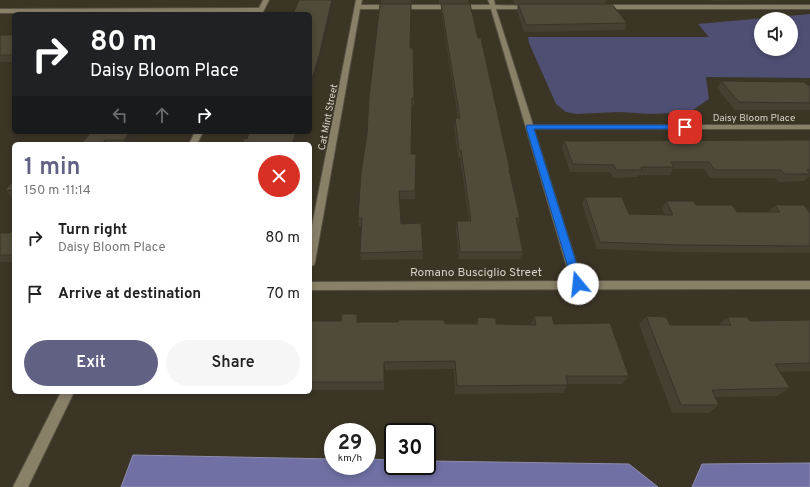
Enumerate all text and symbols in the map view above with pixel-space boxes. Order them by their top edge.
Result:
map controls [754,12,798,56]
button: sound [754,12,798,56]
text: 80 m [90,25,157,61]
icon: right [24,28,76,80]
text: Daisy Bloom Place [90,60,239,83]
street label: Cat Mint Street [316,83,341,152]
icon: left [109,104,131,126]
icon: ahead [151,104,173,126]
icon: right [193,104,215,126]
pin [668,110,702,144]
street label: Daisy Bloom Place [713,112,795,125]
icon: arrive [674,116,696,138]
text: 1 min [24,153,81,183]
button: close [258,155,300,197]
text: 150 m · 11:14 [24,183,91,199]
text: Turn right [58,221,127,240]
icon: right [24,227,46,249]
text: 80 m [265,229,300,248]
text: Daisy Bloom Place [58,240,165,256]
position arrow [557,263,599,305]
street label: Romano Busciglio Street [410,265,542,281]
icon: arrive [24,283,46,305]
text: Arrive at destination [58,285,201,304]
text: 70 m [267,285,300,304]
button: Exit [24,340,158,386]
button: Share [166,340,300,386]
speed limit sign: 30 [384,423,436,475]
text: 29 [338,431,362,457]
text: km/h [338,452,362,465]

